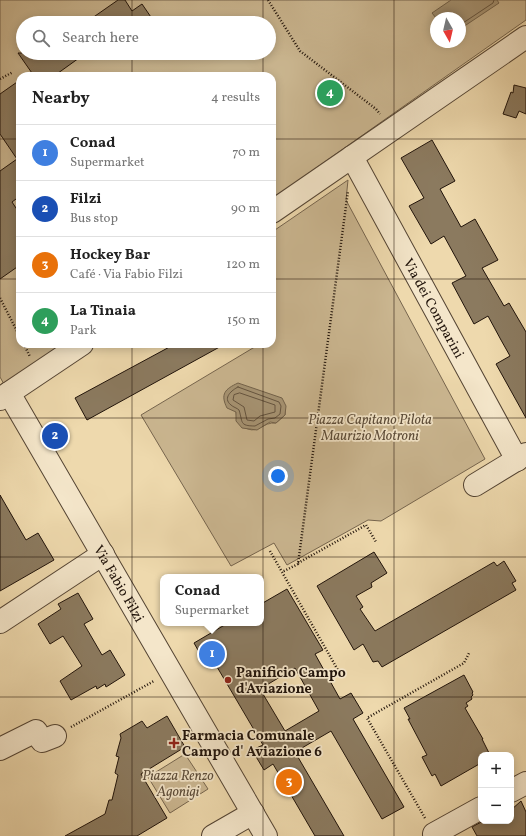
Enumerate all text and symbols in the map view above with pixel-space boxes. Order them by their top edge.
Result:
north arrow [430,12,466,48]
search box [16,16,276,60]
icon: search [30,27,52,49]
text: Search here [62,28,139,49]
pin: 4 [317,78,343,108]
text: Nearby [32,87,90,110]
text: 4 results [211,89,260,107]
text: Conad [70,133,115,154]
text: 1 [42,144,48,162]
text: 70 m [232,144,260,162]
text: Supermarket [70,154,145,172]
text: Filzi [70,189,102,210]
text: 2 [42,200,48,218]
text: 90 m [231,200,260,218]
text: Bus stop [70,210,118,228]
text: Hockey Bar [70,245,150,266]
street label: Via dei Comparini [398,255,468,362]
text: 3 [42,256,48,274]
text: 120 m [226,256,260,274]
text: Café · Via Fabio Filzi [70,266,183,284]
text: La Tinaia [70,301,136,322]
text: 4 [41,312,49,330]
text: 150 m [227,312,260,330]
text: Park [70,322,97,340]
park label: Piazza Capitano Pilota Maurizio Motroni [308,411,432,446]
pin: 2 [42,421,68,451]
your location [268,466,288,486]
street label: Via Fabio Filzi [88,542,148,626]
popup [160,574,264,626]
text: Conad [175,581,220,602]
text: Supermarket [175,602,249,620]
pin: 1 [199,639,225,669]
place label: Panificio Campo d'Aviazione [236,664,346,699]
marker: Panificio Campo d'Aviazione [223,675,233,685]
place label: Farmacia Comunale Campo d' Aviazione 6 [182,727,322,762]
marker: Farmacia Comunale Campo d' Aviazione 6 [169,738,179,748]
map controls [478,752,514,824]
button: + [478,752,514,788]
park label: Piazza Renzo Agonigi [142,767,214,802]
pin: 3 [276,767,302,797]
button: − [478,788,514,824]

